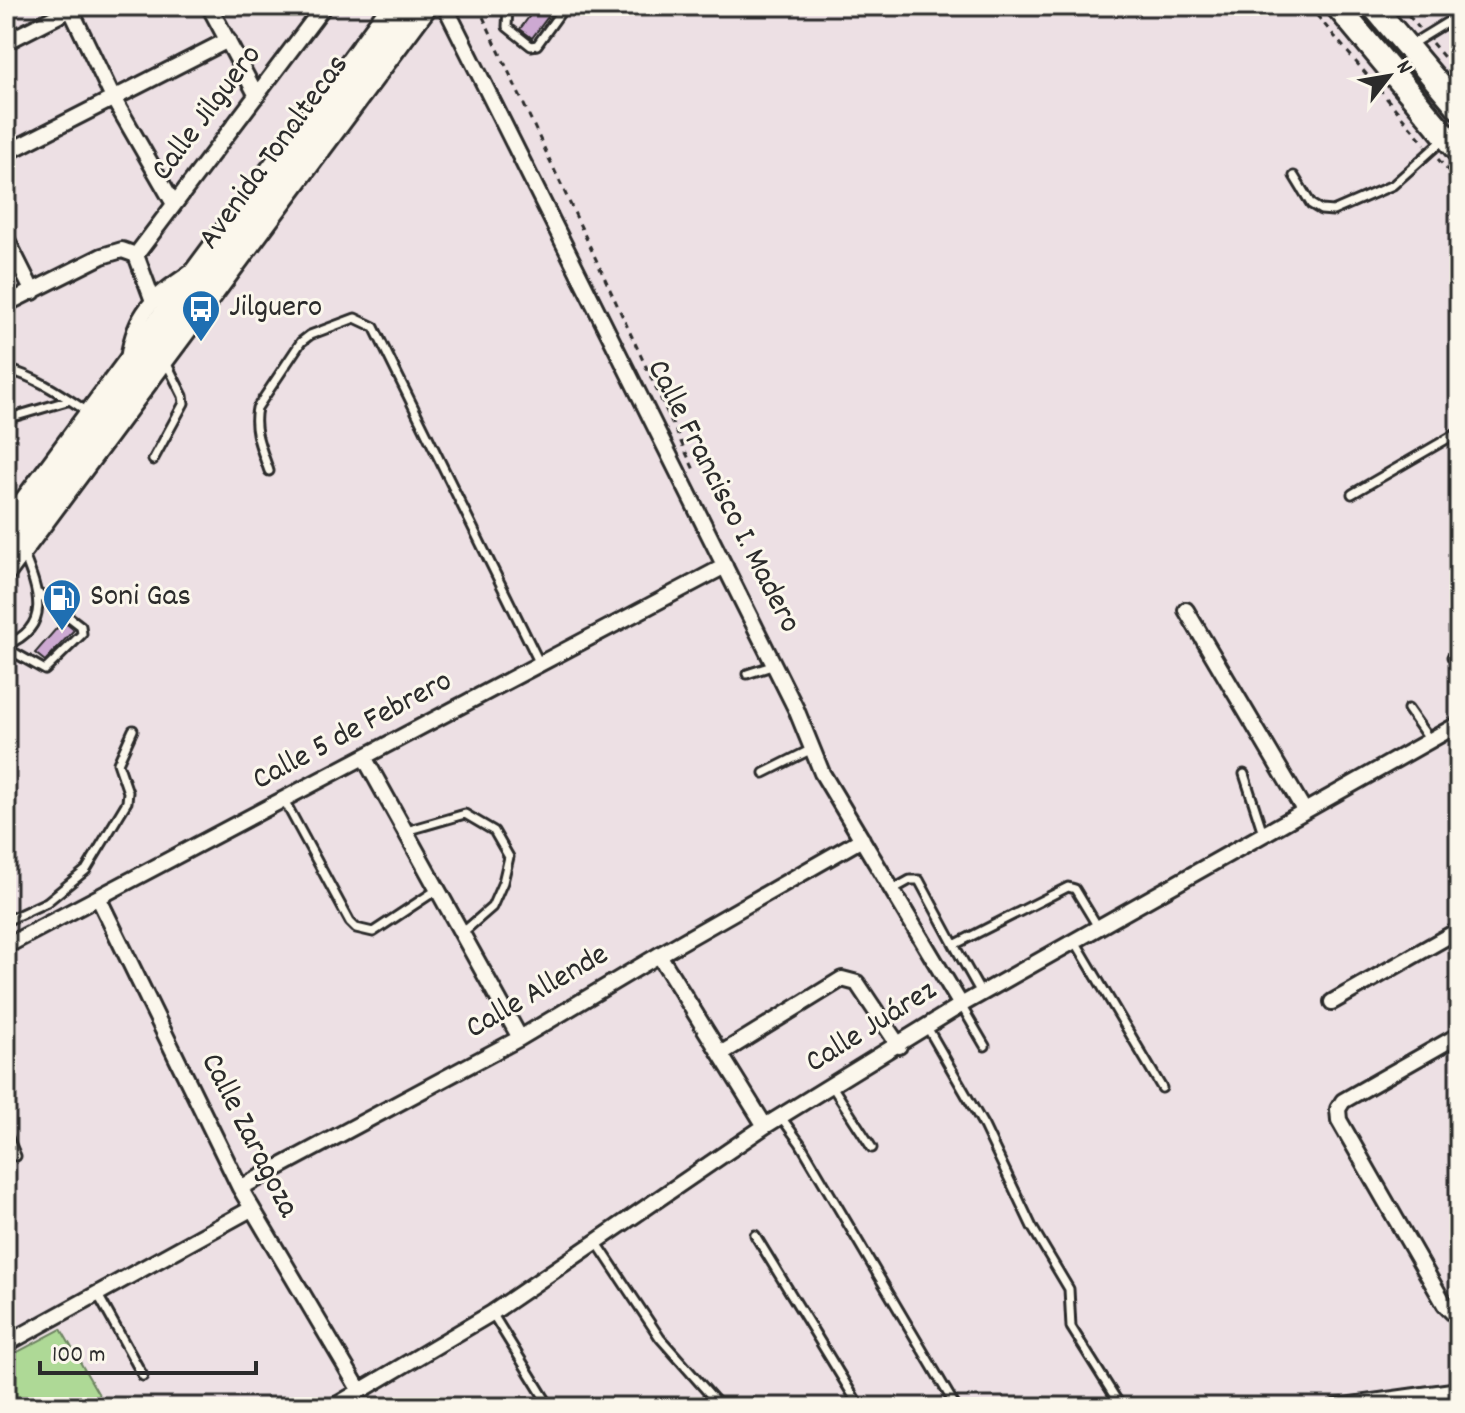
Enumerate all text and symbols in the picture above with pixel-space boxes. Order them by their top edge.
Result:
street label: Calle Jilguero [141,36,275,192]
north arrow [1349,36,1429,116]
street label: Avenida Tonaltecas [188,46,362,260]
text: N [1387,55,1419,80]
place label: Jilguero [229,286,322,332]
bus stop icon: Jilguero [180,288,222,343]
street label: Calle Francisco I. Madero [633,352,811,642]
place label: Soni Gas [90,575,191,621]
fuel station icon: Soni Gas [41,577,83,632]
street label: Calle 5 de Febrero [245,660,461,804]
street label: Calle Allende [458,934,618,1052]
street label: Calle Juárez [797,970,947,1086]
street label: Calle Zaragoza [187,1046,310,1227]
scale bar [40,1325,256,1375]
text: 100 m [52,1339,105,1373]

